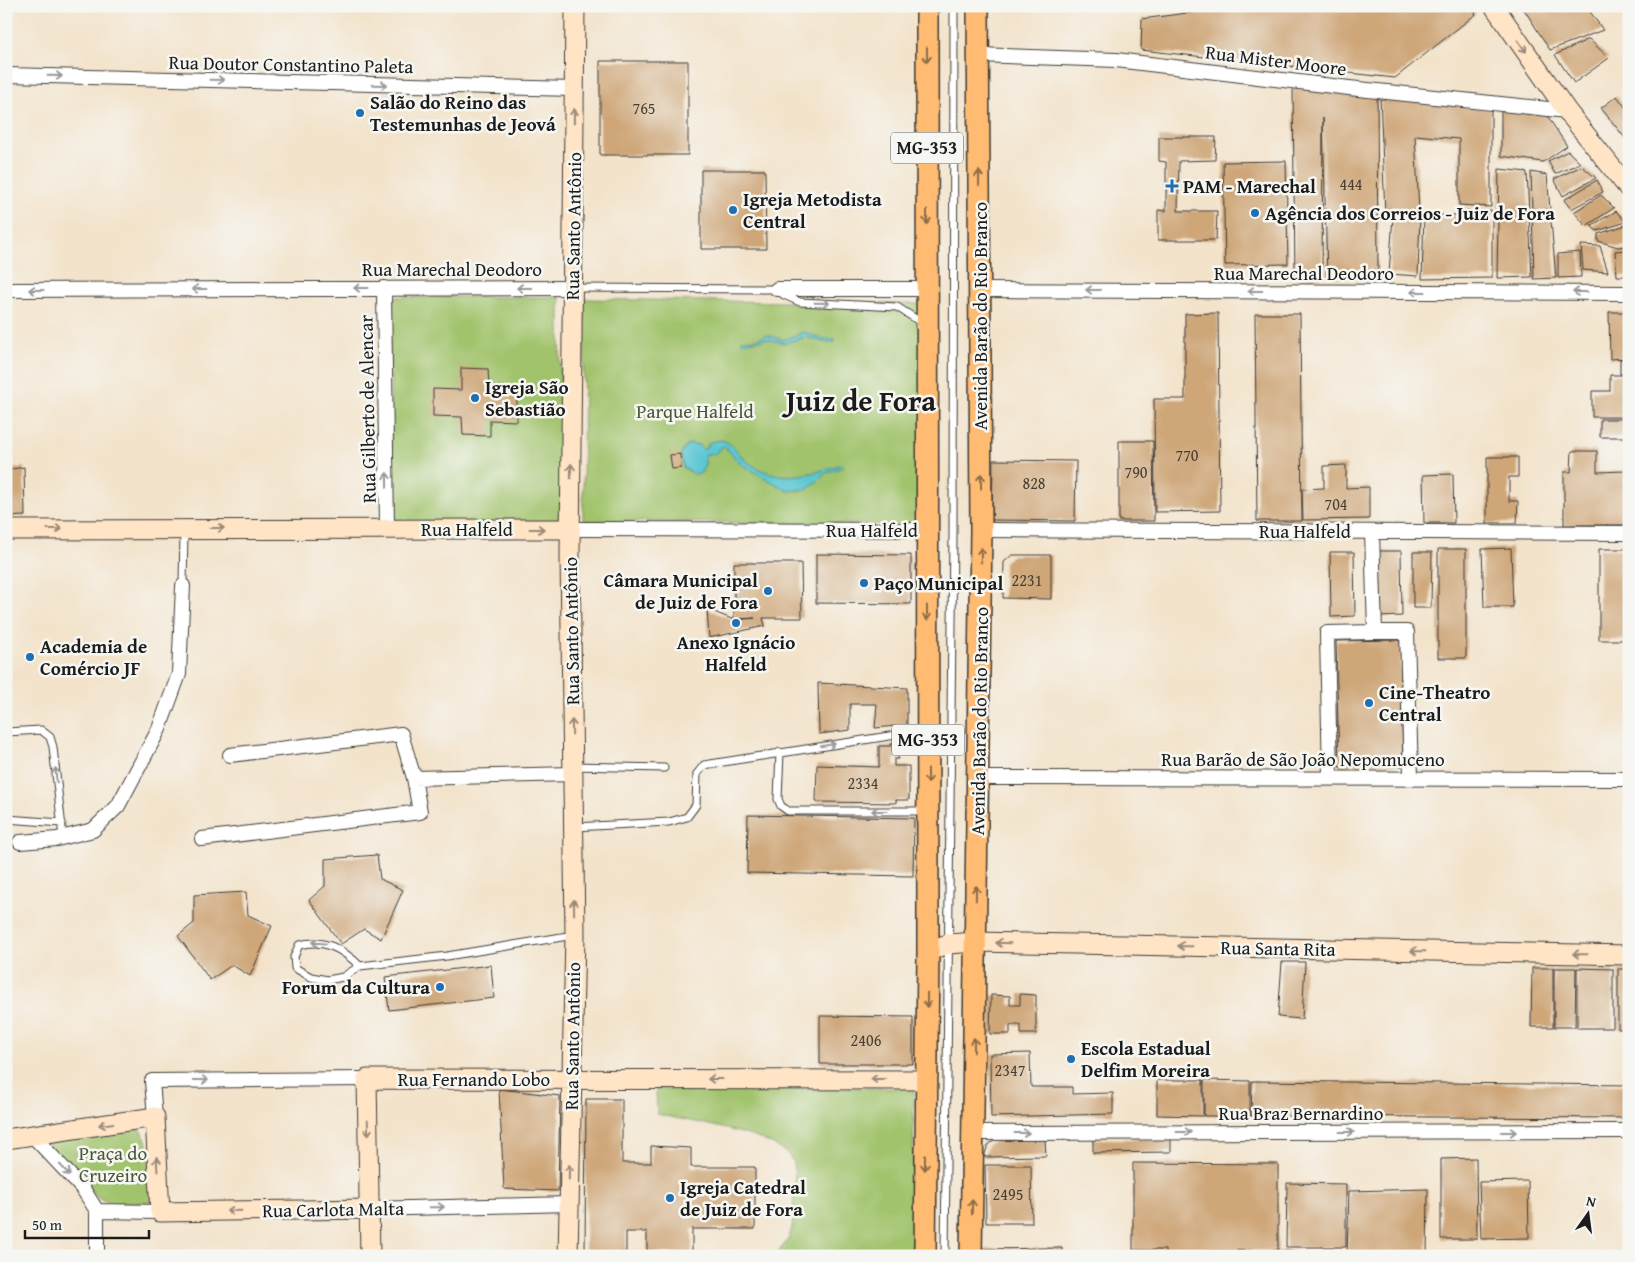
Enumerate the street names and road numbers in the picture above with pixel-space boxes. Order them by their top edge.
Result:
street label: Rua Mister Moore [1204,37,1348,83]
street label: Rua Doutor Constantino Paleta [168,48,414,80]
road number: MG-353 [891,132,963,164]
street label: Rua Santo Antônio [558,152,588,300]
street label: Avenida Barão do Rio Branco [966,202,994,430]
street label: Rua Marechal Deodoro [362,255,542,283]
street label: Rua Marechal Deodoro [1214,259,1394,287]
street label: Rua Gilberto de Alencar [351,314,383,503]
street label: Rua Halfeld [421,515,514,543]
street label: Rua Halfeld [826,516,919,544]
street label: Rua Halfeld [1259,517,1352,545]
street label: Rua Santo Antônio [556,557,586,705]
street label: Avenida Barão do Rio Branco [963,606,995,836]
road number: MG-353 [892,724,964,756]
street label: Rua Barão de São João Nepomuceno [1161,745,1445,773]
street label: Rua Santa Rita [1220,933,1336,963]
street label: Rua Santo Antônio [557,962,587,1110]
street label: Rua Fernando Lobo [398,1065,550,1093]
street label: Rua Braz Bernardino [1219,1099,1383,1127]
street label: Rua Carlota Malta [262,1194,404,1224]

